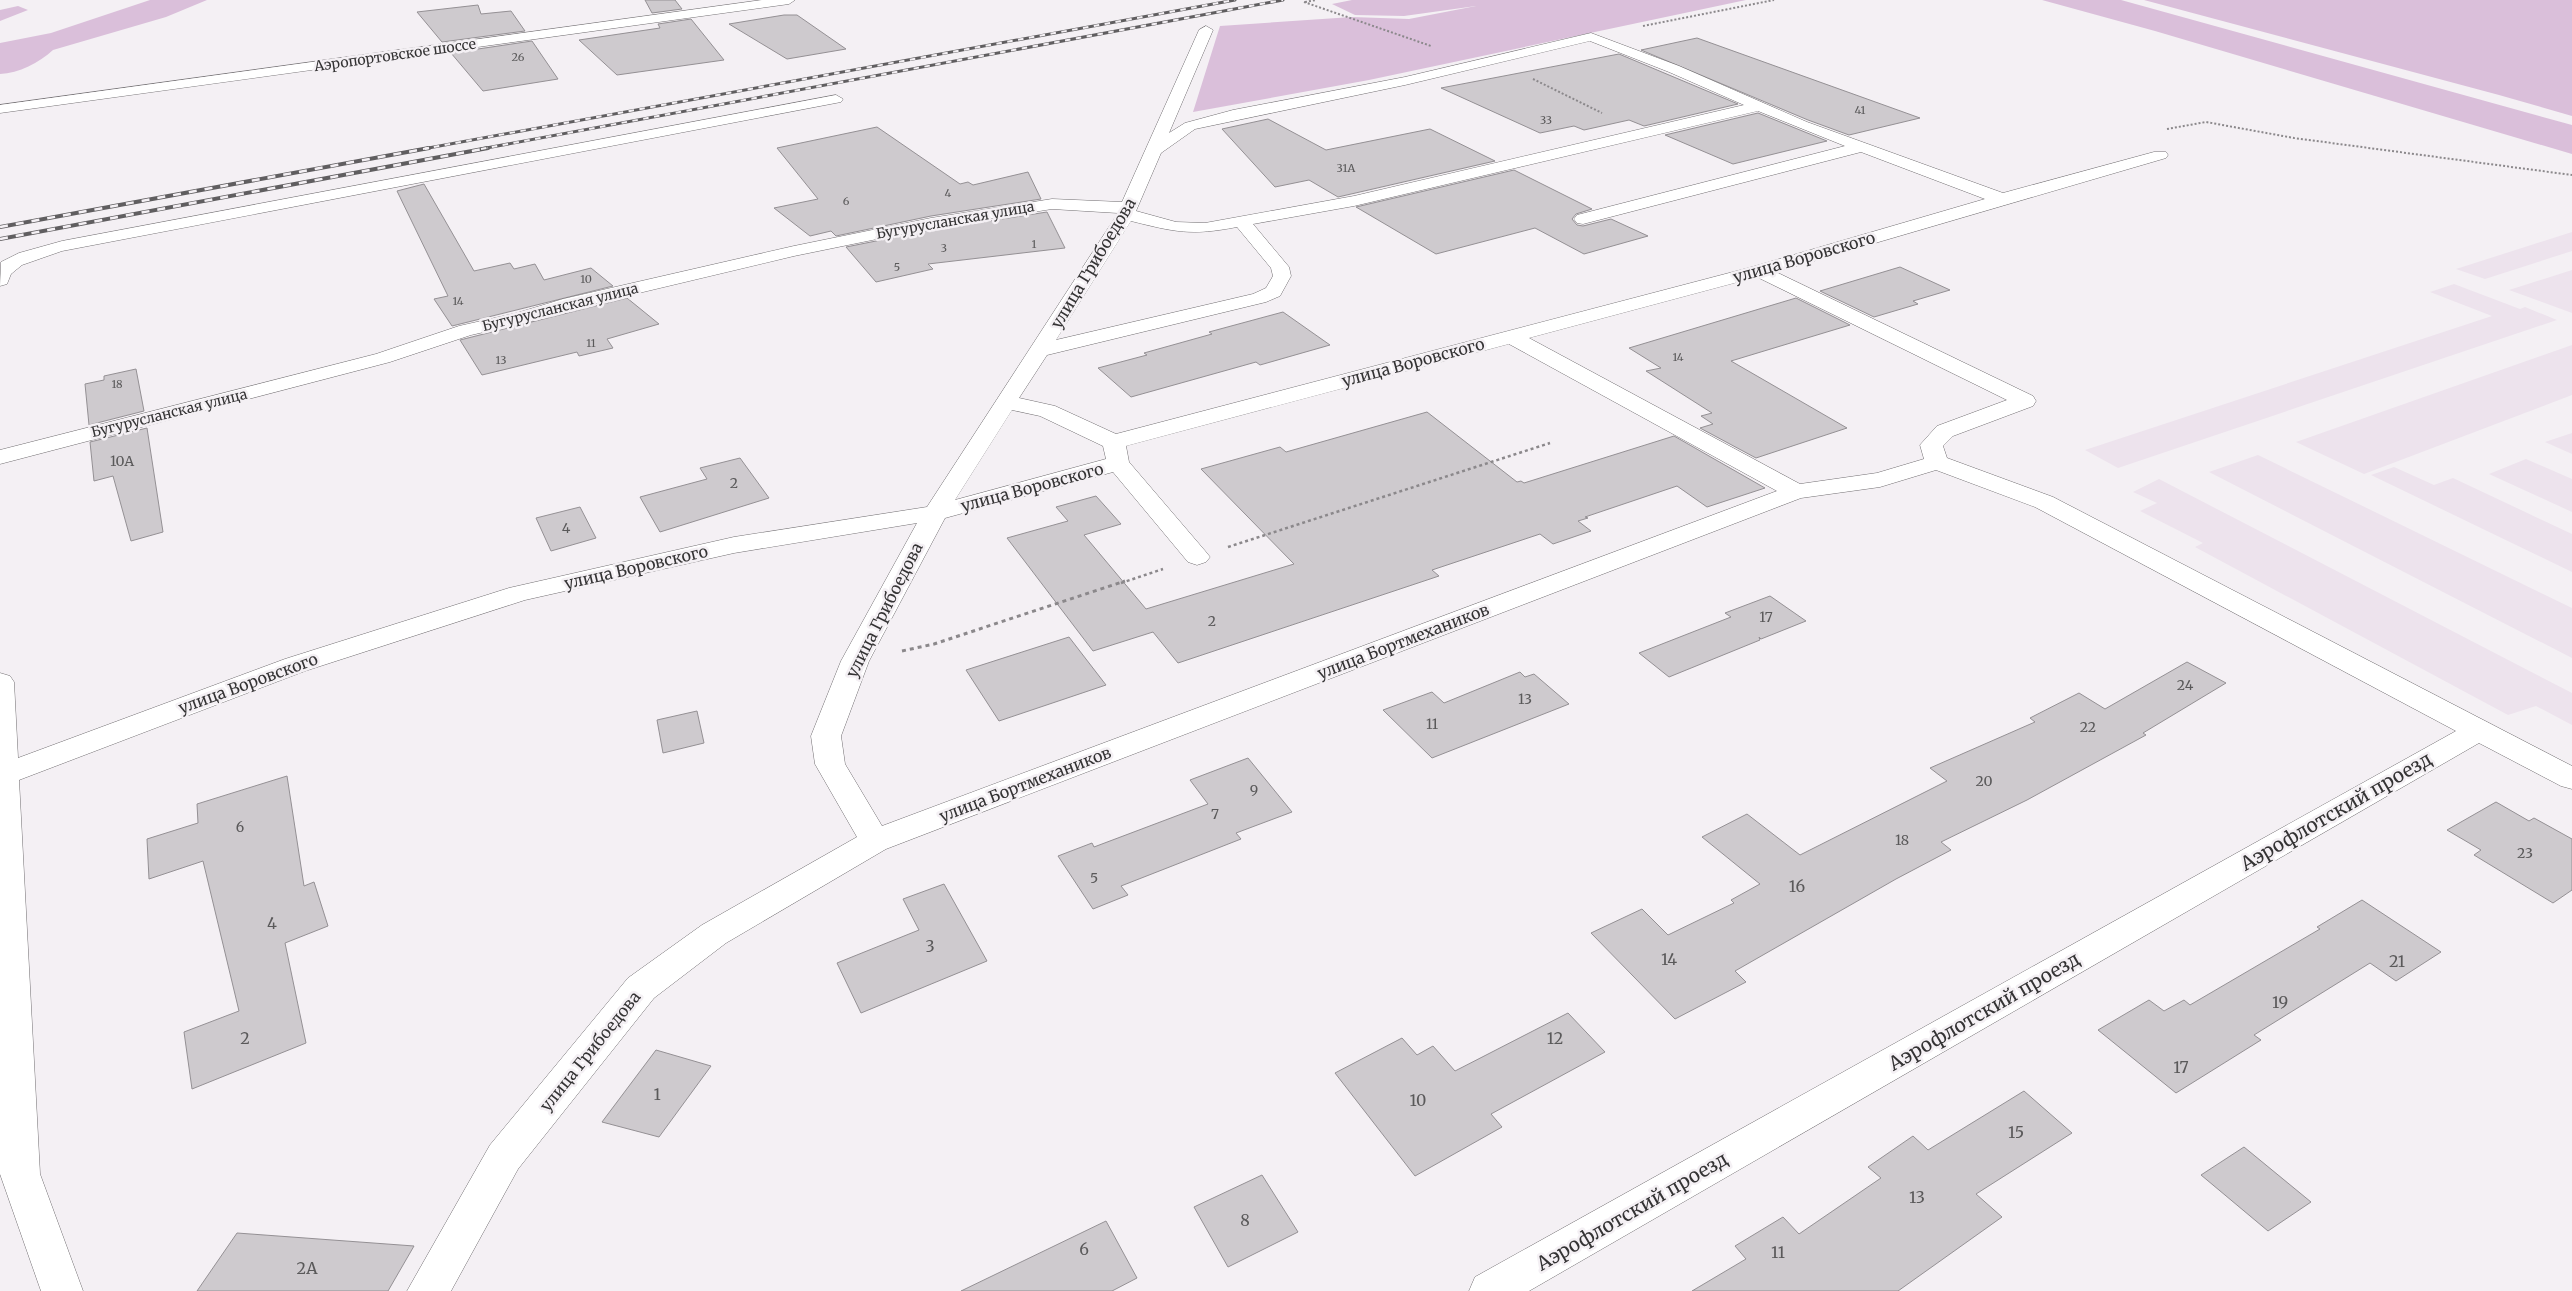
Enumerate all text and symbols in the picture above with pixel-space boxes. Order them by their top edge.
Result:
street label: Аэропортовское шоссе [312,35,477,75]
house number: 26 [512,50,525,64]
house number: 41 [1855,103,1865,117]
house number: 33 [1540,113,1552,127]
house number: 31А [1337,161,1356,175]
house number: 4 [945,186,952,200]
house number: 6 [843,194,850,208]
street label: улица Грибоедова [1046,194,1140,332]
street label: Бугурусланская улица [874,197,1036,243]
street label: улица Воровского [1731,227,1877,287]
house number: 1 [1032,237,1037,251]
house number: 3 [941,241,947,255]
house number: 5 [894,260,900,274]
house number: 10 [580,272,592,286]
street label: Бугурусланская улица [480,279,640,335]
house number: 14 [452,294,464,308]
street label: улица Воровского [1339,333,1487,391]
house number: 11 [586,336,596,350]
house number: 14 [1672,350,1684,364]
house number: 13 [496,353,506,367]
house number: 18 [111,377,123,391]
street label: Бугурусланская улица [89,385,249,441]
house number: 10А [110,452,134,470]
street label: улица Воровского [958,458,1106,516]
house number: 2 [730,474,738,492]
house number: 4 [562,519,571,537]
street label: улица Грибоедова [841,539,927,681]
street label: улица Воровского [562,541,710,593]
street label: улица Бортмехаников [1314,599,1492,683]
house number: 17 [1759,608,1773,626]
house number: 2 [1208,612,1216,630]
street label: улица Воровского [176,648,320,718]
house number: 24 [2177,676,2194,694]
house number: 13 [1518,690,1532,708]
house number: 11 [1426,715,1438,733]
house number: 22 [2080,718,2096,736]
street label: улица Бортмехаников [936,742,1114,826]
street label: Аэрофлотский проезд [2235,746,2436,876]
house number: 20 [1975,772,1993,790]
house number: 9 [1250,781,1258,799]
house number: 7 [1211,805,1219,823]
house number: 6 [236,818,244,836]
house number: 18 [1895,831,1909,849]
house number: 23 [2517,844,2533,862]
house number: 5 [1090,869,1098,887]
house number: 16 [1789,876,1805,896]
house number: 4 [267,913,277,933]
house number: 3 [925,936,935,956]
street label: Аэрофлотский проезд [1883,946,2084,1076]
house number: 14 [1661,949,1677,969]
house number: 21 [2389,951,2405,971]
street label: улица Грибоедова [535,987,645,1115]
house number: 19 [2272,992,2288,1012]
house number: 2 [240,1028,250,1048]
house number: 12 [1547,1028,1563,1048]
house number: 17 [2173,1057,2189,1077]
house number: 1 [653,1084,661,1104]
house number: 10 [1410,1090,1426,1110]
house number: 15 [2008,1122,2024,1142]
street label: Аэрофлотский проезд [1531,1146,1732,1276]
house number: 13 [1909,1187,1925,1207]
house number: 8 [1240,1210,1250,1230]
house number: 6 [1079,1239,1089,1259]
house number: 11 [1771,1242,1785,1262]
house number: 2А [297,1258,318,1278]

